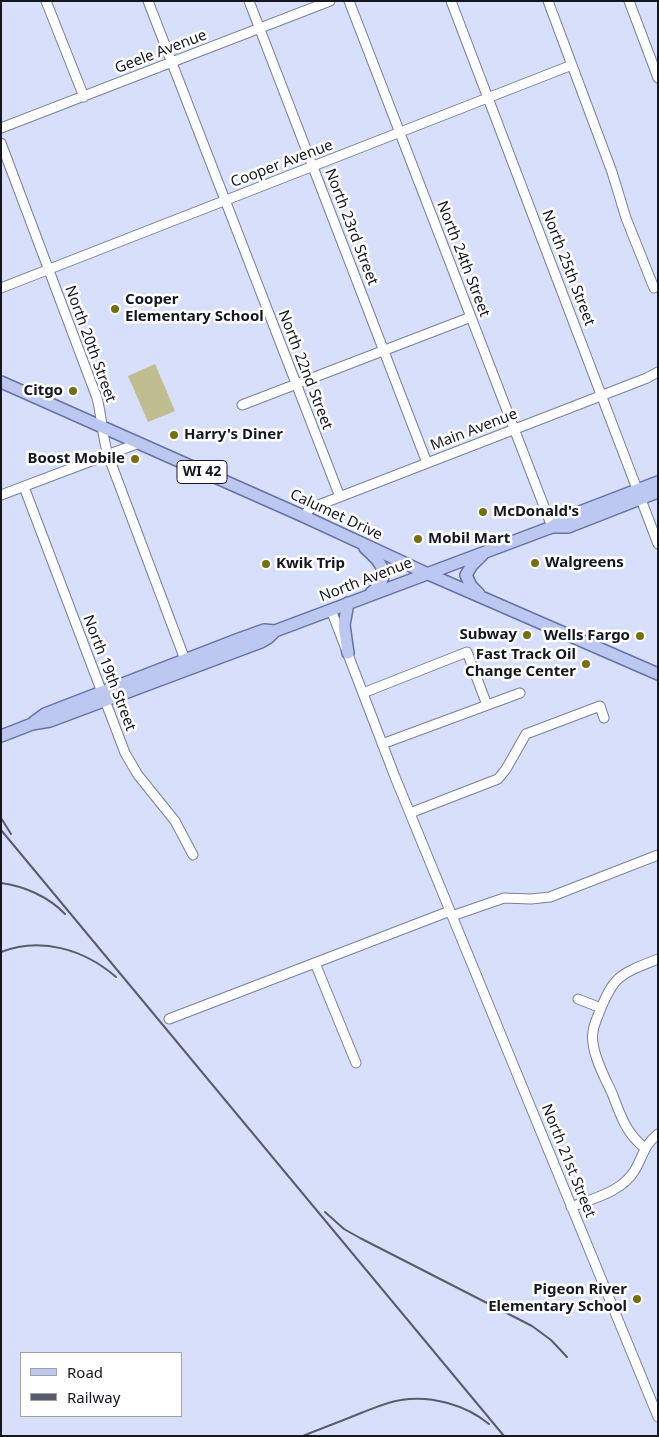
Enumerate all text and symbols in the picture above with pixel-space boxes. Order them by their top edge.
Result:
street label: Geele Avenue [113,26,209,78]
street label: Cooper Avenue [228,136,336,192]
street label: North 23rd Street [321,166,381,288]
street label: North 24th Street [433,198,493,320]
street label: North 25th Street [538,207,598,329]
street label: North 20th Street [61,283,119,405]
place label: Cooper Elementary School [125,291,264,326]
marker: Cooper Elementary School [109,303,121,315]
street label: North 22nd Street [274,308,336,432]
place label: Citgo [24,382,63,400]
marker: Citgo [67,385,79,397]
street label: Main Avenue [428,405,520,455]
place label: Harry's Diner [184,426,283,444]
marker: Harry's Diner [168,429,180,441]
place label: Boost Mobile [27,450,125,468]
marker: Boost Mobile [129,453,141,465]
road number: WI 42 [177,461,227,484]
street label: Calumet Drive [287,486,385,544]
place label: McDonald's [493,503,579,521]
marker: McDonald's [477,506,489,518]
place label: Mobil Mart [428,530,510,548]
marker: Mobil Mart [412,533,424,545]
street label: North Avenue [317,554,415,606]
place label: Walgreens [545,554,624,572]
place label: Kwik Trip [276,555,345,573]
marker: Walgreens [529,557,541,569]
marker: Kwik Trip [260,558,272,570]
street label: North 19th Street [79,612,139,734]
place label: Subway [459,626,517,644]
place label: Wells Fargo [544,627,630,645]
marker: Subway [521,629,533,641]
marker: Wells Fargo [634,630,646,642]
place label: Fast Track Oil Change Center [465,646,576,681]
marker: Fast Track Oil Change Center [580,658,592,670]
street label: North 21st Street [537,1102,599,1220]
place label: Pigeon River Elementary School [488,1281,627,1316]
marker: Pigeon River Elementary School [631,1293,643,1305]
legend [20,1352,182,1417]
text: Road [67,1362,103,1382]
text: Railway [67,1387,120,1407]

